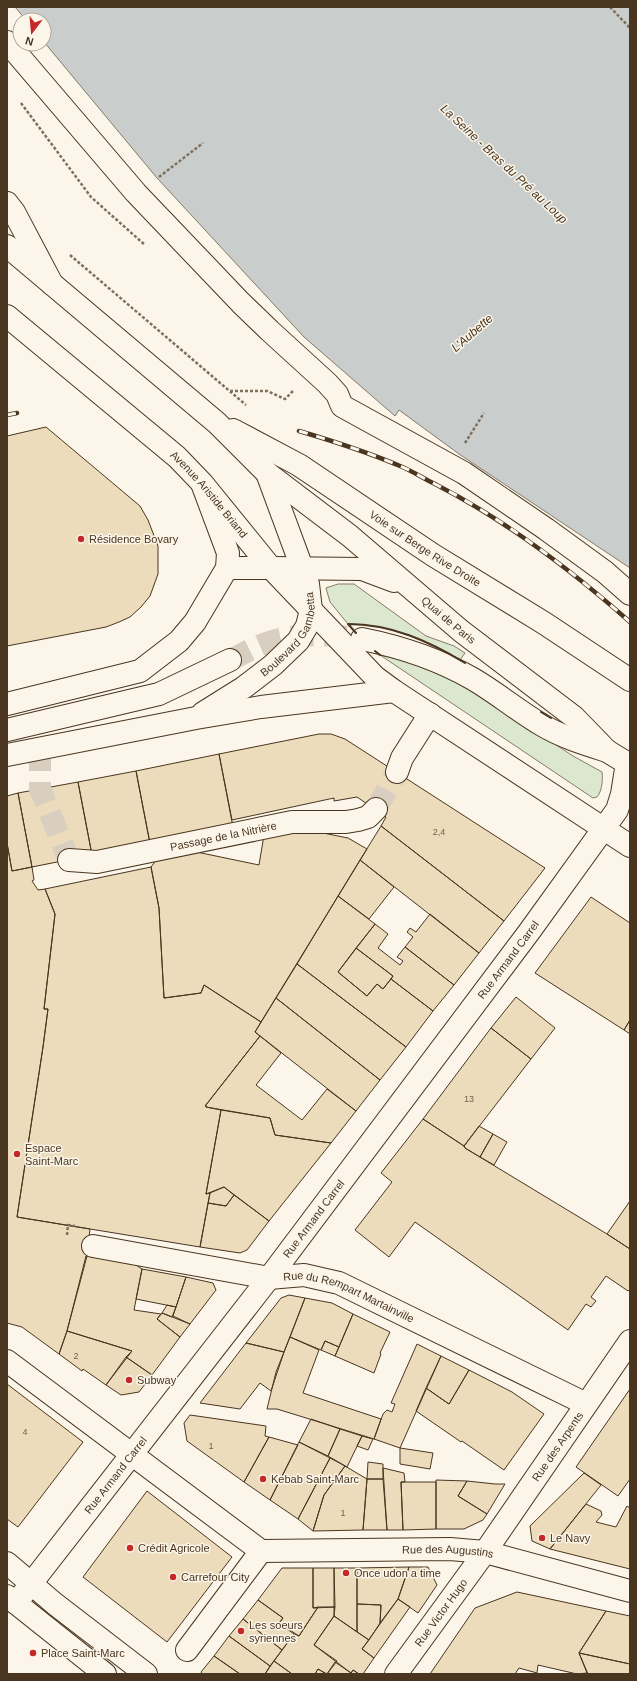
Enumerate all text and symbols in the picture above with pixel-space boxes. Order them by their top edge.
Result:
north arrow [12,12,52,52]
text: N [24,35,35,48]
water label: La Seine - Bras du Pré au Loup [438,102,570,227]
water label: L'Aubette [448,311,496,355]
street label: Avenue Aristide Briand [168,448,250,540]
street label: Voie sur Berge Rive Droite [367,508,483,589]
place label: Résidence Bovary [89,533,179,545]
marker: Résidence Bovary [76,534,86,544]
street label: Boulevard Gambetta [258,591,317,679]
street label: Quai de Paris [419,594,478,646]
street label: Passage de la Nitrière [169,819,278,853]
house number: 2,4 [433,827,445,837]
street label: Rue Armand Carrel [475,918,541,1001]
house number: 13 [464,1094,474,1104]
place label: Espace Saint-Marc [25,1142,79,1167]
marker: Espace Saint-Marc [12,1149,22,1159]
street label: Rue Armand Carrel [280,1177,347,1260]
street label: Rue du Rempart Martainville [283,1269,416,1325]
house number: 2 [73,1351,79,1361]
place label: Subway [137,1374,177,1386]
marker: Subway [124,1375,134,1385]
street label: Rue des Arpents [529,1409,586,1483]
house number: 4 [22,1427,28,1437]
street label: Rue Armand Carrel [82,1434,149,1516]
house number: 1 [208,1441,214,1451]
place label: Kebab Saint-Marc [271,1473,360,1485]
marker: Kebab Saint-Marc [258,1474,268,1484]
house number: 1 [340,1508,346,1518]
place label: Le Navy [550,1532,591,1544]
marker: Le Navy [537,1533,547,1543]
place label: Crédit Agricole [138,1542,210,1554]
marker: Crédit Agricole [125,1543,135,1553]
street label: Rue des Augustins [402,1543,496,1560]
place label: Once udon a time [354,1567,441,1579]
marker: Once udon a time [341,1568,351,1578]
place label: Carrefour City [181,1571,250,1583]
marker: Carrefour City [168,1572,178,1582]
street label: Rue Victor Hugo [412,1577,469,1649]
place label: Les soeurs syriennes [249,1619,303,1644]
marker: Les soeurs syriennes [236,1626,246,1636]
place label: Place Saint-Marc [41,1647,125,1659]
marker: Place Saint-Marc [28,1648,38,1658]

